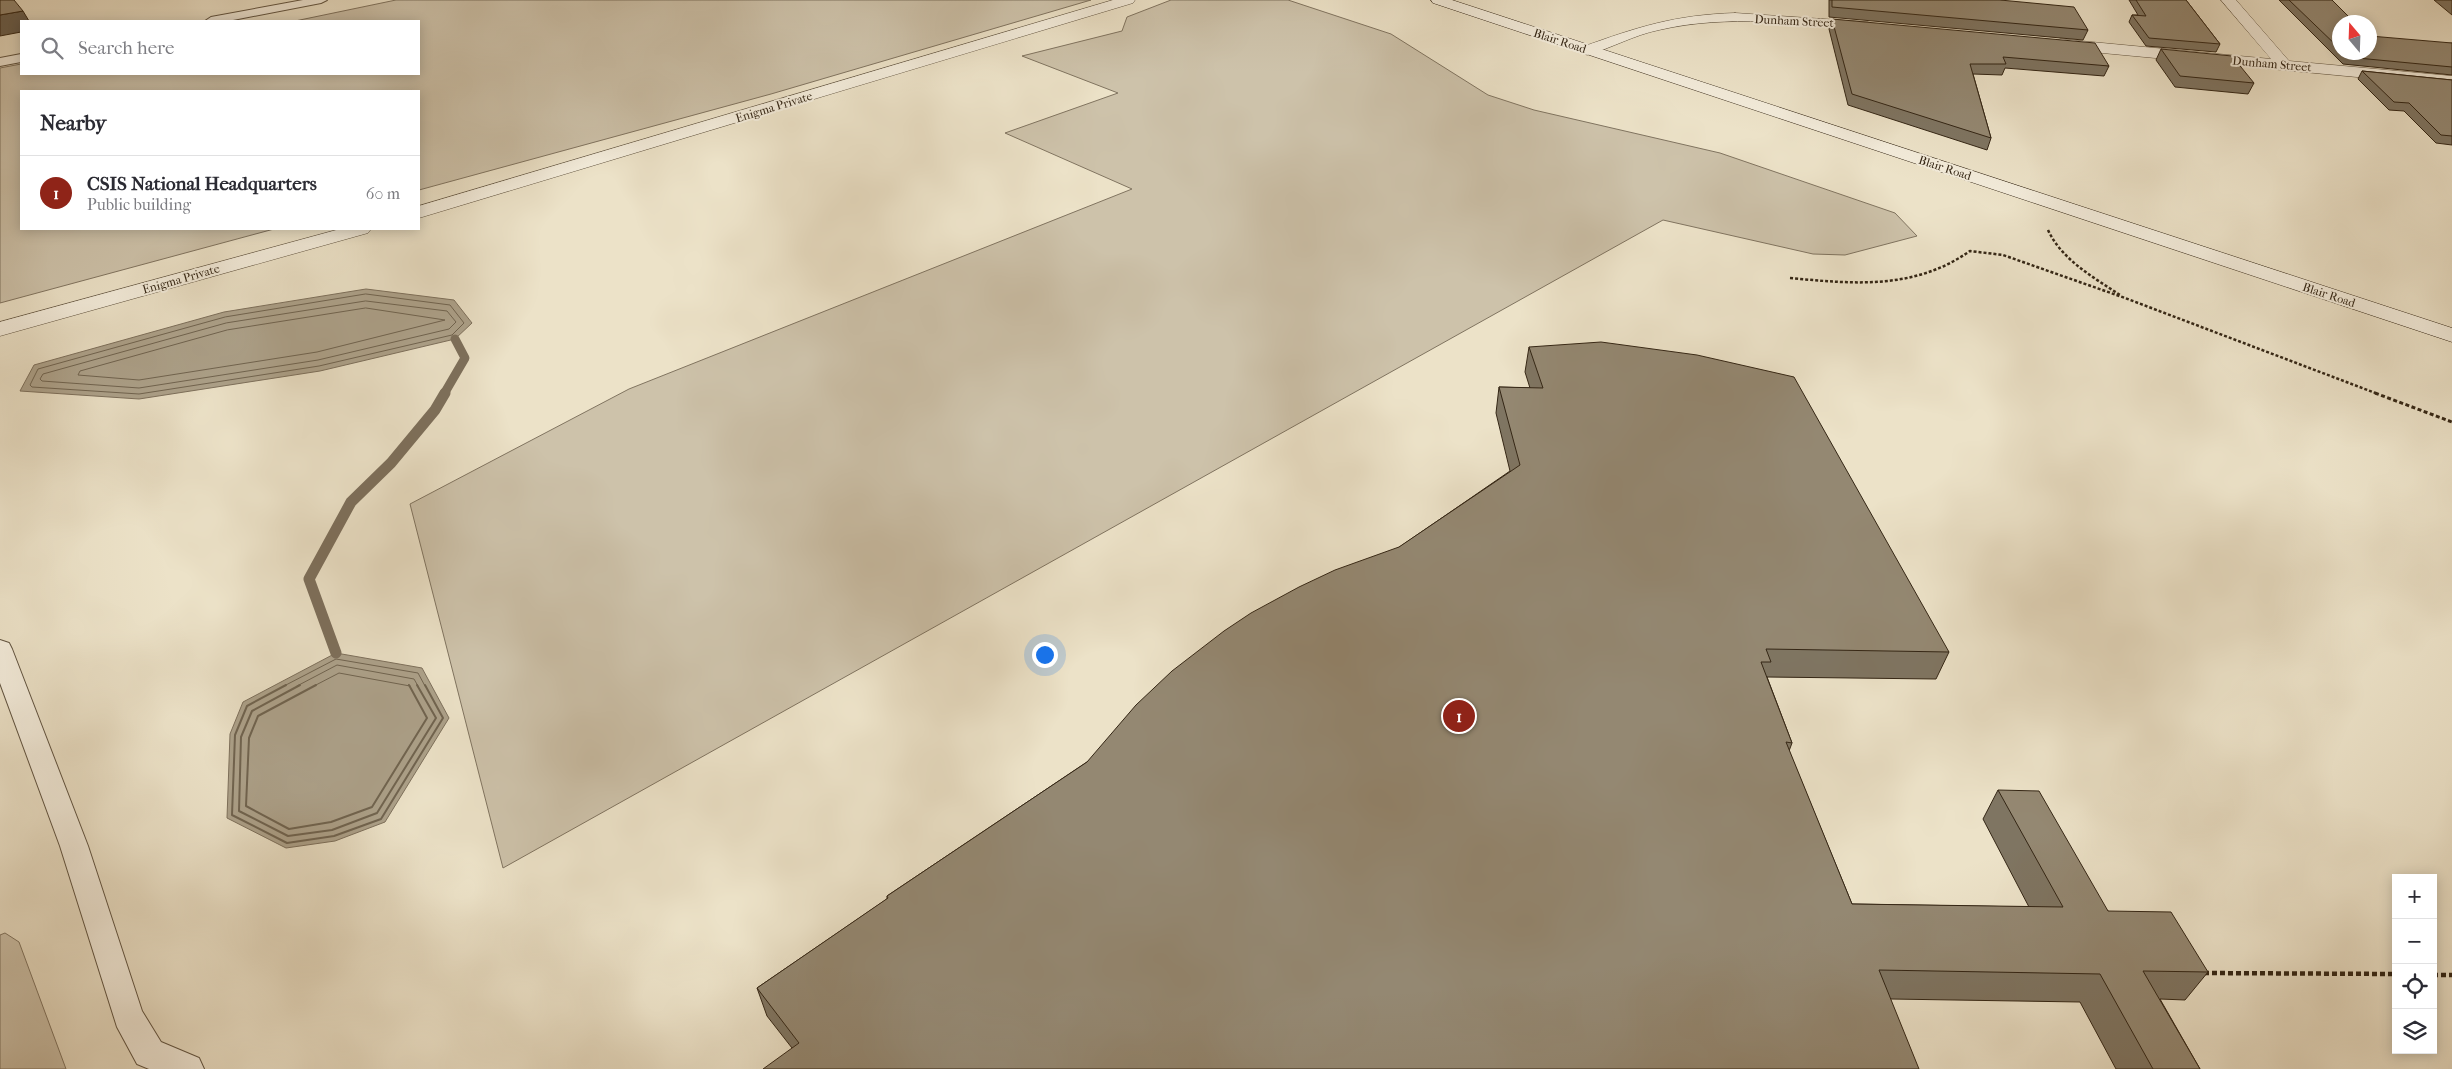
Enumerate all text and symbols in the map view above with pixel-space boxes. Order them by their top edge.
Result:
street label: Dunham Street [1754,12,1835,30]
north arrow [2332,15,2377,60]
search box [20,20,420,75]
street label: Blair Road [1532,26,1589,56]
icon: search [38,34,66,62]
text: Search here [78,37,174,59]
street label: Dunham Street [2232,54,2313,74]
street label: Enigma Private [734,89,814,125]
text: Nearby [40,111,106,135]
street label: Blair Road [1917,153,1974,183]
text: CSIS National Headquarters [87,173,317,195]
text: 1 [53,184,59,203]
text: 60 m [366,184,400,203]
text: Public building [87,195,191,214]
street label: Enigma Private [141,261,221,297]
street label: Blair Road [2301,280,2358,310]
your location [1032,642,1058,668]
pin: 1 [1443,697,1475,735]
map controls [2392,874,2437,1054]
button: + [2392,874,2437,919]
button: − [2392,919,2437,964]
button: locate [2392,964,2437,1009]
button: layers [2392,1009,2437,1054]

